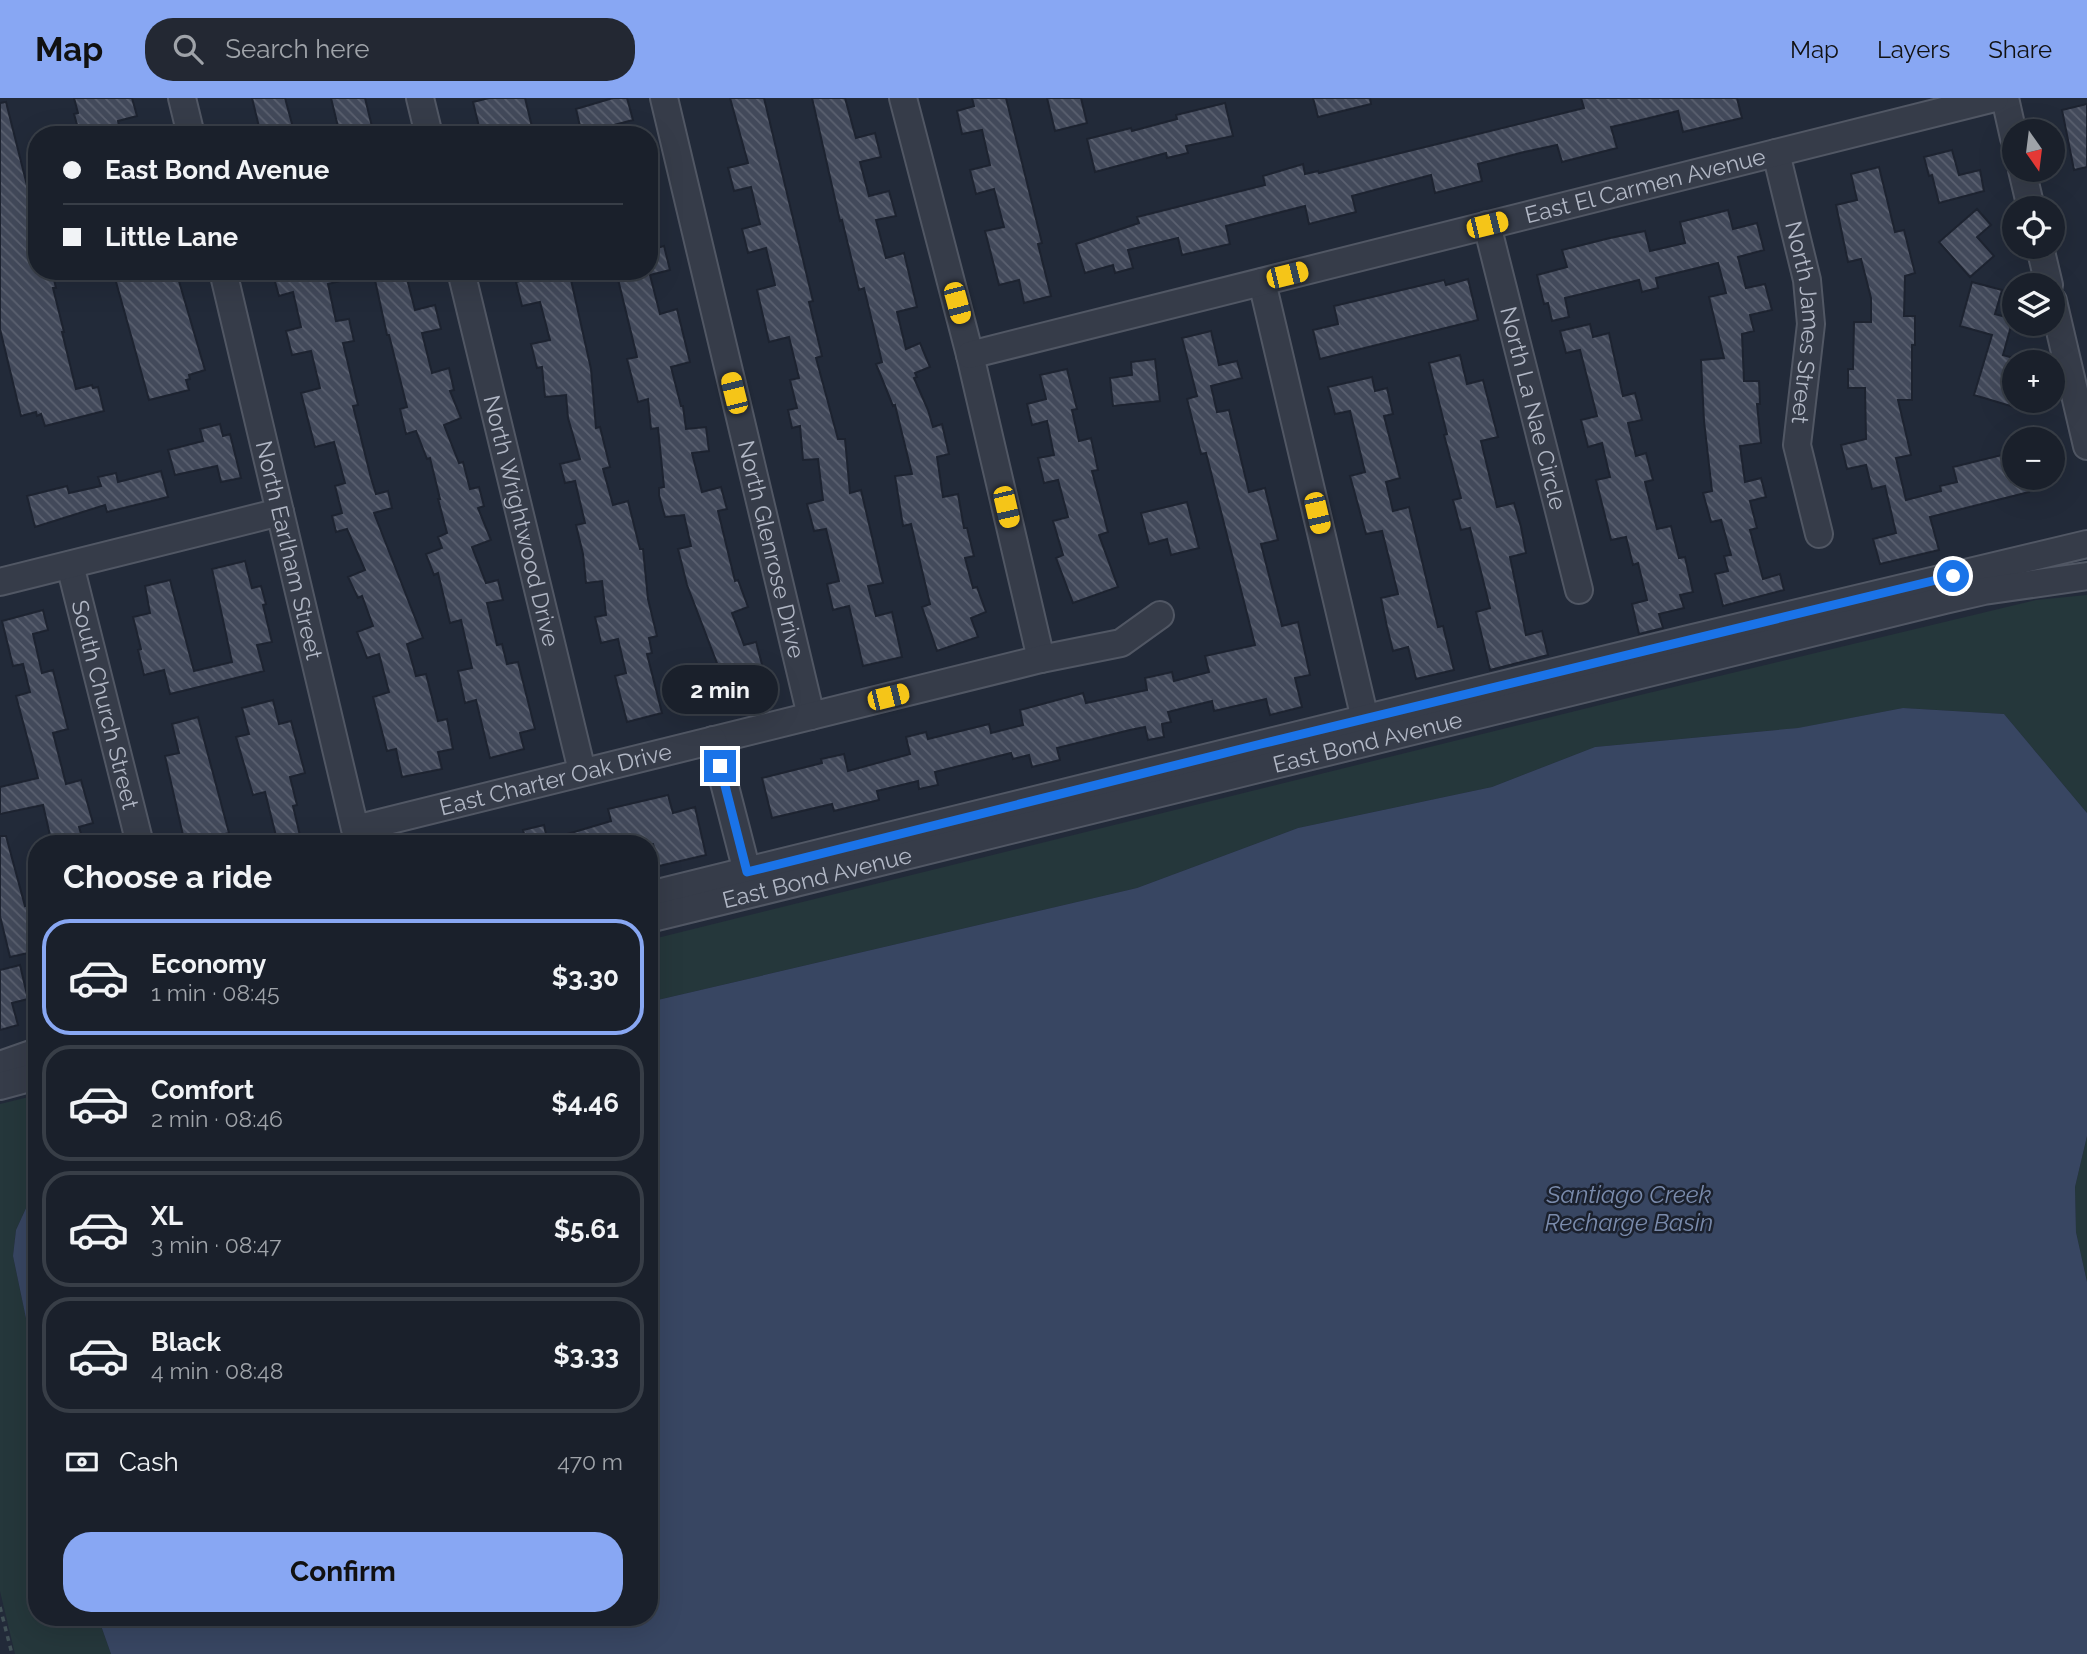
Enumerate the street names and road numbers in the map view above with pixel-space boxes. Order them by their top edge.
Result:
street label: East El Carmen Avenue [1522,142,1768,228]
street label: North James Street [1780,218,1825,426]
street label: North La Nae Circle [1495,304,1572,513]
street label: North Wrightwood Drive [478,392,565,649]
street label: North Earlham Street [251,438,329,663]
street label: North Glenrose Drive [733,438,811,661]
street label: South Church Street [66,597,145,812]
street label: East Bond Avenue [1270,705,1465,778]
street label: East Charter Oak Drive [437,737,674,821]
street label: East Bond Avenue [720,841,914,913]

